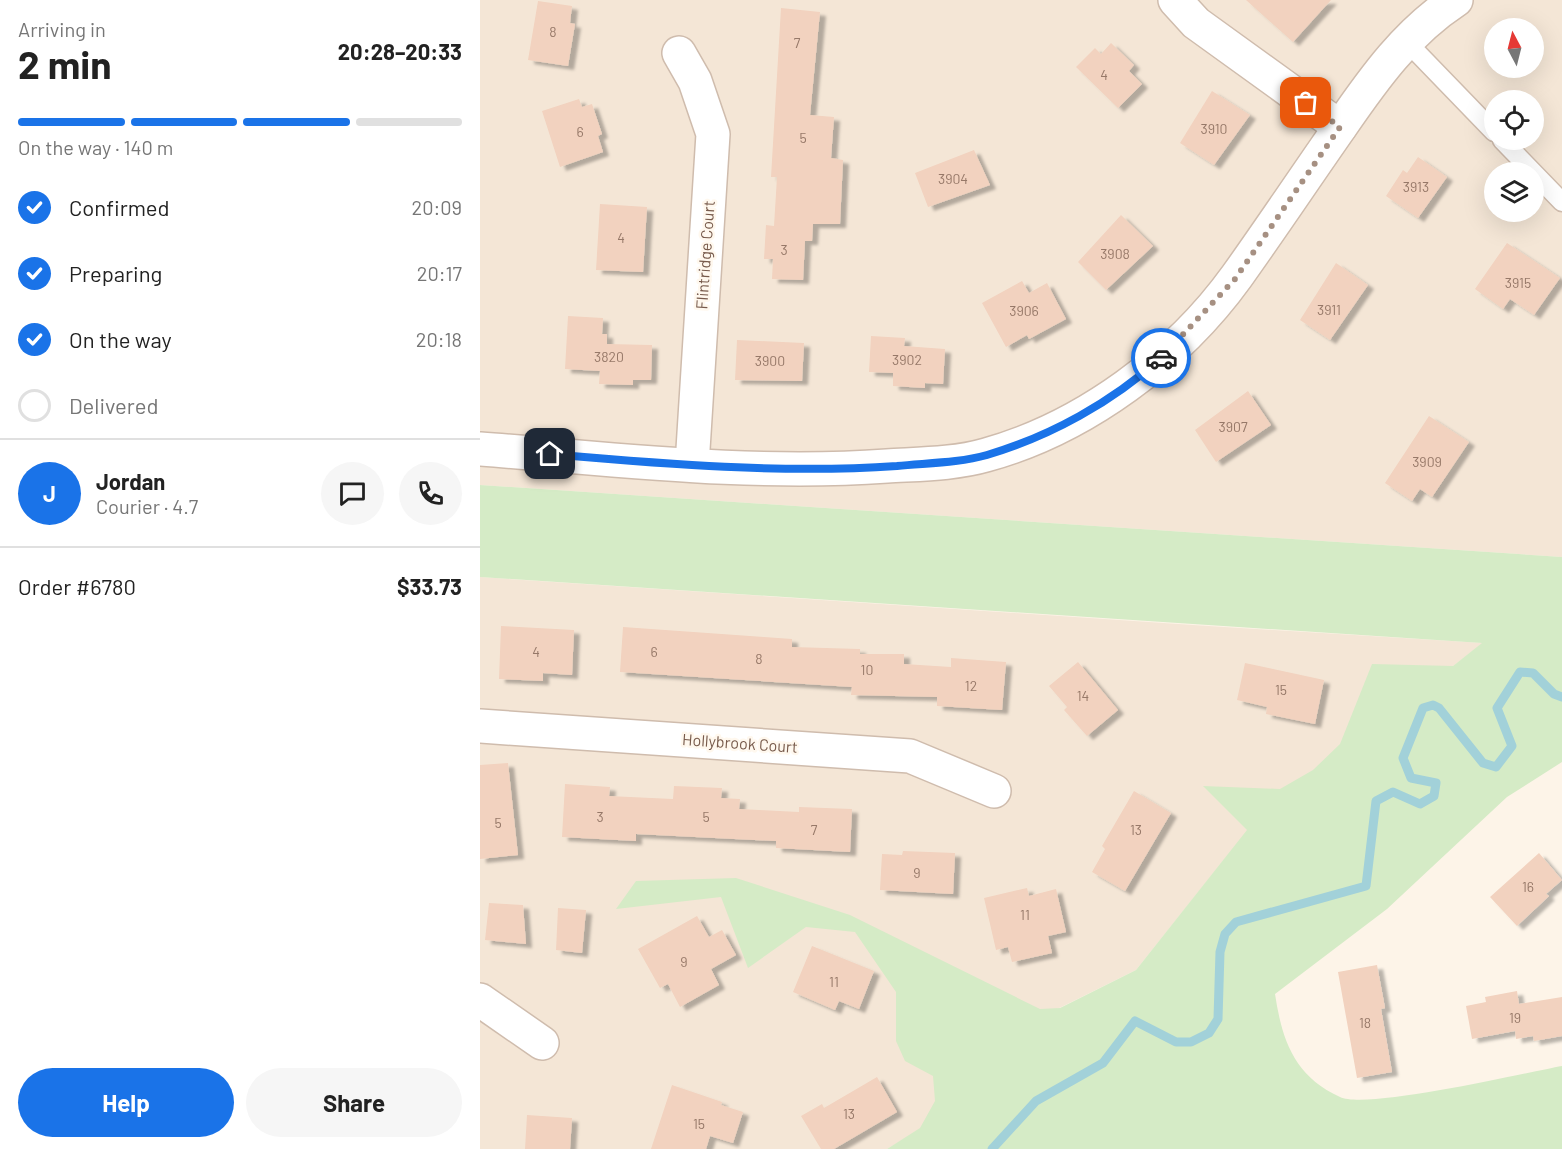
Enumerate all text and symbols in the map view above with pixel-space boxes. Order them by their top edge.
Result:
text: Arriving in [18,17,106,41]
north arrow [1484,18,1544,78]
map controls [1484,18,1544,222]
house number: 8 [549,23,557,40]
house number: 7 [794,34,801,51]
text: 20:28–20:33 [338,38,462,64]
text: 2 min [18,40,111,87]
house number: 4 [1100,66,1108,83]
pin [1280,77,1331,128]
icon: bag [1289,86,1322,119]
button: locate [1484,90,1544,150]
house number: 3910 [1200,120,1228,137]
house number: 6 [576,123,584,140]
house number: 5 [799,129,807,146]
text: On the way · 140 m [18,135,173,159]
button: layers [1484,162,1544,222]
house number: 3904 [938,170,968,187]
house number: 3913 [1403,178,1429,195]
icon: check [18,191,51,224]
text: Confirmed [69,194,169,220]
text: 20:09 [411,195,462,219]
street label: Flintridge Court [691,200,718,310]
house number: 4 [617,229,625,246]
house number: 3 [780,241,788,258]
house number: 3908 [1100,245,1130,262]
icon: check [18,257,51,290]
text: Preparing [69,260,162,286]
text: 20:17 [417,261,462,285]
house number: 3915 [1505,274,1531,291]
house number: 3911 [1317,301,1341,318]
house number: 3906 [1009,302,1039,319]
icon: check [18,323,51,356]
text: On the way [69,326,172,352]
text: 20:18 [416,327,462,351]
courier [1131,328,1191,388]
icon: car [1145,342,1178,375]
house number: 3820 [594,348,624,365]
house number: 3902 [892,351,922,368]
house number: 3900 [755,352,785,369]
text: Delivered [69,392,158,418]
house number: 3907 [1218,418,1248,435]
pin [524,428,575,479]
icon: home [533,437,566,470]
house number: 3909 [1412,453,1442,470]
button: chat [321,462,384,525]
button: phone [399,462,462,525]
text: Jordan [96,468,165,494]
text: J [43,480,56,506]
text: Courier · 4.7 [96,494,198,518]
text: Order #6780 [18,573,136,599]
text: $33.73 [397,573,462,599]
house number: 4 [532,643,540,660]
house number: 6 [650,643,658,660]
house number: 8 [755,650,763,667]
house number: 10 [861,661,873,678]
house number: 12 [965,677,977,694]
house number: 15 [1275,681,1287,698]
house number: 14 [1077,687,1089,704]
street label: Hollybrook Court [682,729,799,756]
house number: 3 [596,808,604,825]
house number: 5 [702,808,710,825]
house number: 5 [494,814,502,831]
house number: 7 [811,821,818,838]
house number: 13 [1130,821,1142,838]
house number: 9 [913,864,921,881]
house number: 16 [1522,878,1534,895]
house number: 11 [1020,906,1030,923]
house number: 9 [680,953,688,970]
house number: 11 [829,973,839,990]
house number: 19 [1509,1009,1521,1026]
house number: 18 [1359,1014,1371,1031]
button: Help [18,1068,234,1137]
button: Share [246,1068,462,1137]
house number: 13 [843,1105,855,1122]
house number: 15 [693,1115,705,1132]

